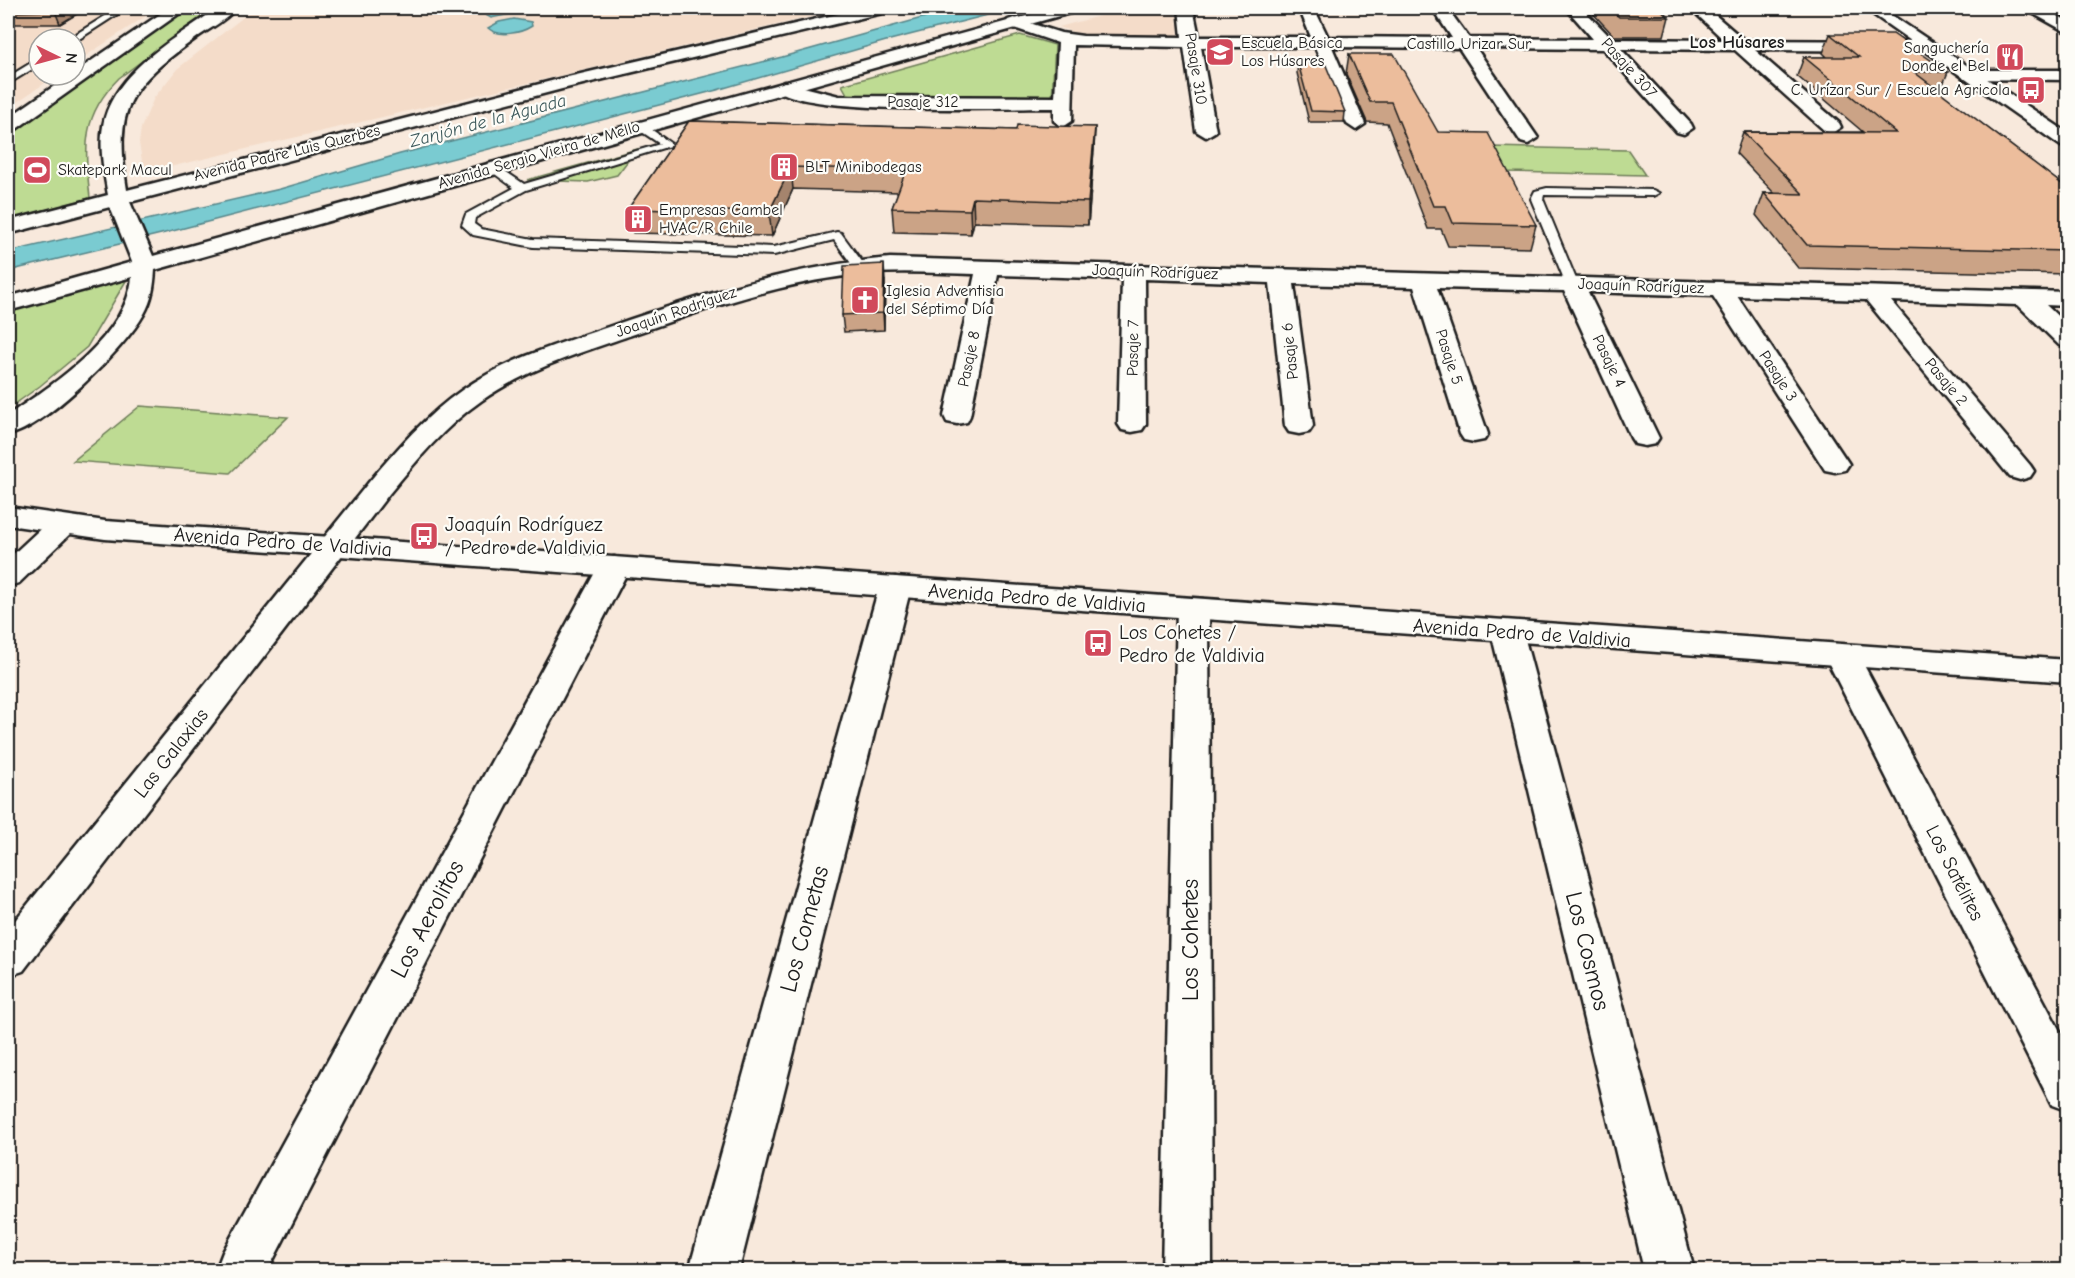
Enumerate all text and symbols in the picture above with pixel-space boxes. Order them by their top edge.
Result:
north arrow [27,27,87,87]
street label: Pasaje 310 [1181,32,1211,106]
district label: Los Húsares [1690,32,1785,53]
place label: Escuela Básica Los Húsares [1241,34,1343,70]
street label: Pasaje 307 [1598,34,1661,102]
street label: Castillo Urizar Sur [1407,35,1532,53]
school or university icon: Escuela Básica Los Húsares [1204,36,1236,68]
place label: Sanguchería Donde el Bel [1901,39,1989,75]
restaurant icon: Sanguchería Donde el Bel [1994,41,2026,73]
text: N [62,52,80,64]
bus stop icon: C. Urízar Sur / Escuela Agricola [2015,74,2047,106]
place label: C. Urízar Sur / Escuela Agricola [1791,81,2010,99]
water label: Zanjón de la Aguada [407,90,569,152]
street label: Pasaje 312 [887,93,959,111]
street label: Avenida Sergio Vieira de Mello [436,118,642,192]
street label: Avenida Padre Luis Querbes [192,121,382,185]
building icon: BLT Minibodegas [768,151,800,183]
sports icon: Skatepark Macul [21,154,53,186]
place label: BLT Minibodegas [805,158,922,176]
place label: Skatepark Macul [58,161,172,179]
place label: Empresas Cambel HVAC/R Chile [659,201,783,237]
building icon: Empresas Cambel HVAC/R Chile [622,203,654,235]
street label: Joaquín Rodríguez [1092,261,1218,283]
street label: Joaquín Rodríguez [1578,275,1704,297]
place label: Iglesia Adventisia del Séptimo Día [886,282,1004,318]
street label: Joaquín Rodríguez [613,283,739,341]
church icon: Iglesia Adventisia del Séptimo Día [849,284,881,316]
street label: Pasaje 7 [1124,319,1142,376]
street label: Pasaje 6 [1278,322,1302,380]
street label: Pasaje 5 [1432,327,1466,387]
street label: Pasaje 8 [954,329,984,389]
street label: Pasaje 4 [1589,332,1629,390]
street label: Pasaje 3 [1755,347,1801,405]
street label: Pasaje 2 [1921,354,1971,410]
place label: Joaquín Rodríguez / Pedro de Valdivia [445,513,606,559]
bus stop icon: Joaquín Rodríguez / Pedro de Valdivia [408,520,440,552]
street label: Avenida Pedro de Valdivia [173,523,393,561]
street label: Avenida Pedro de Valdivia [927,579,1147,617]
street label: Avenida Pedro de Valdivia [1412,614,1632,652]
place label: Los Cohetes / Pedro de Valdivia [1119,621,1265,667]
bus stop icon: Los Cohetes / Pedro de Valdivia [1082,627,1114,659]
street label: Las Galaxias [129,704,213,802]
street label: Los Satélites [1921,821,1989,925]
street label: Los Aerolitos [384,855,470,983]
street label: Los Cometas [774,863,834,995]
street label: Los Cohetes [1176,879,1204,1001]
street label: Los Cosmos [1560,889,1616,1013]

